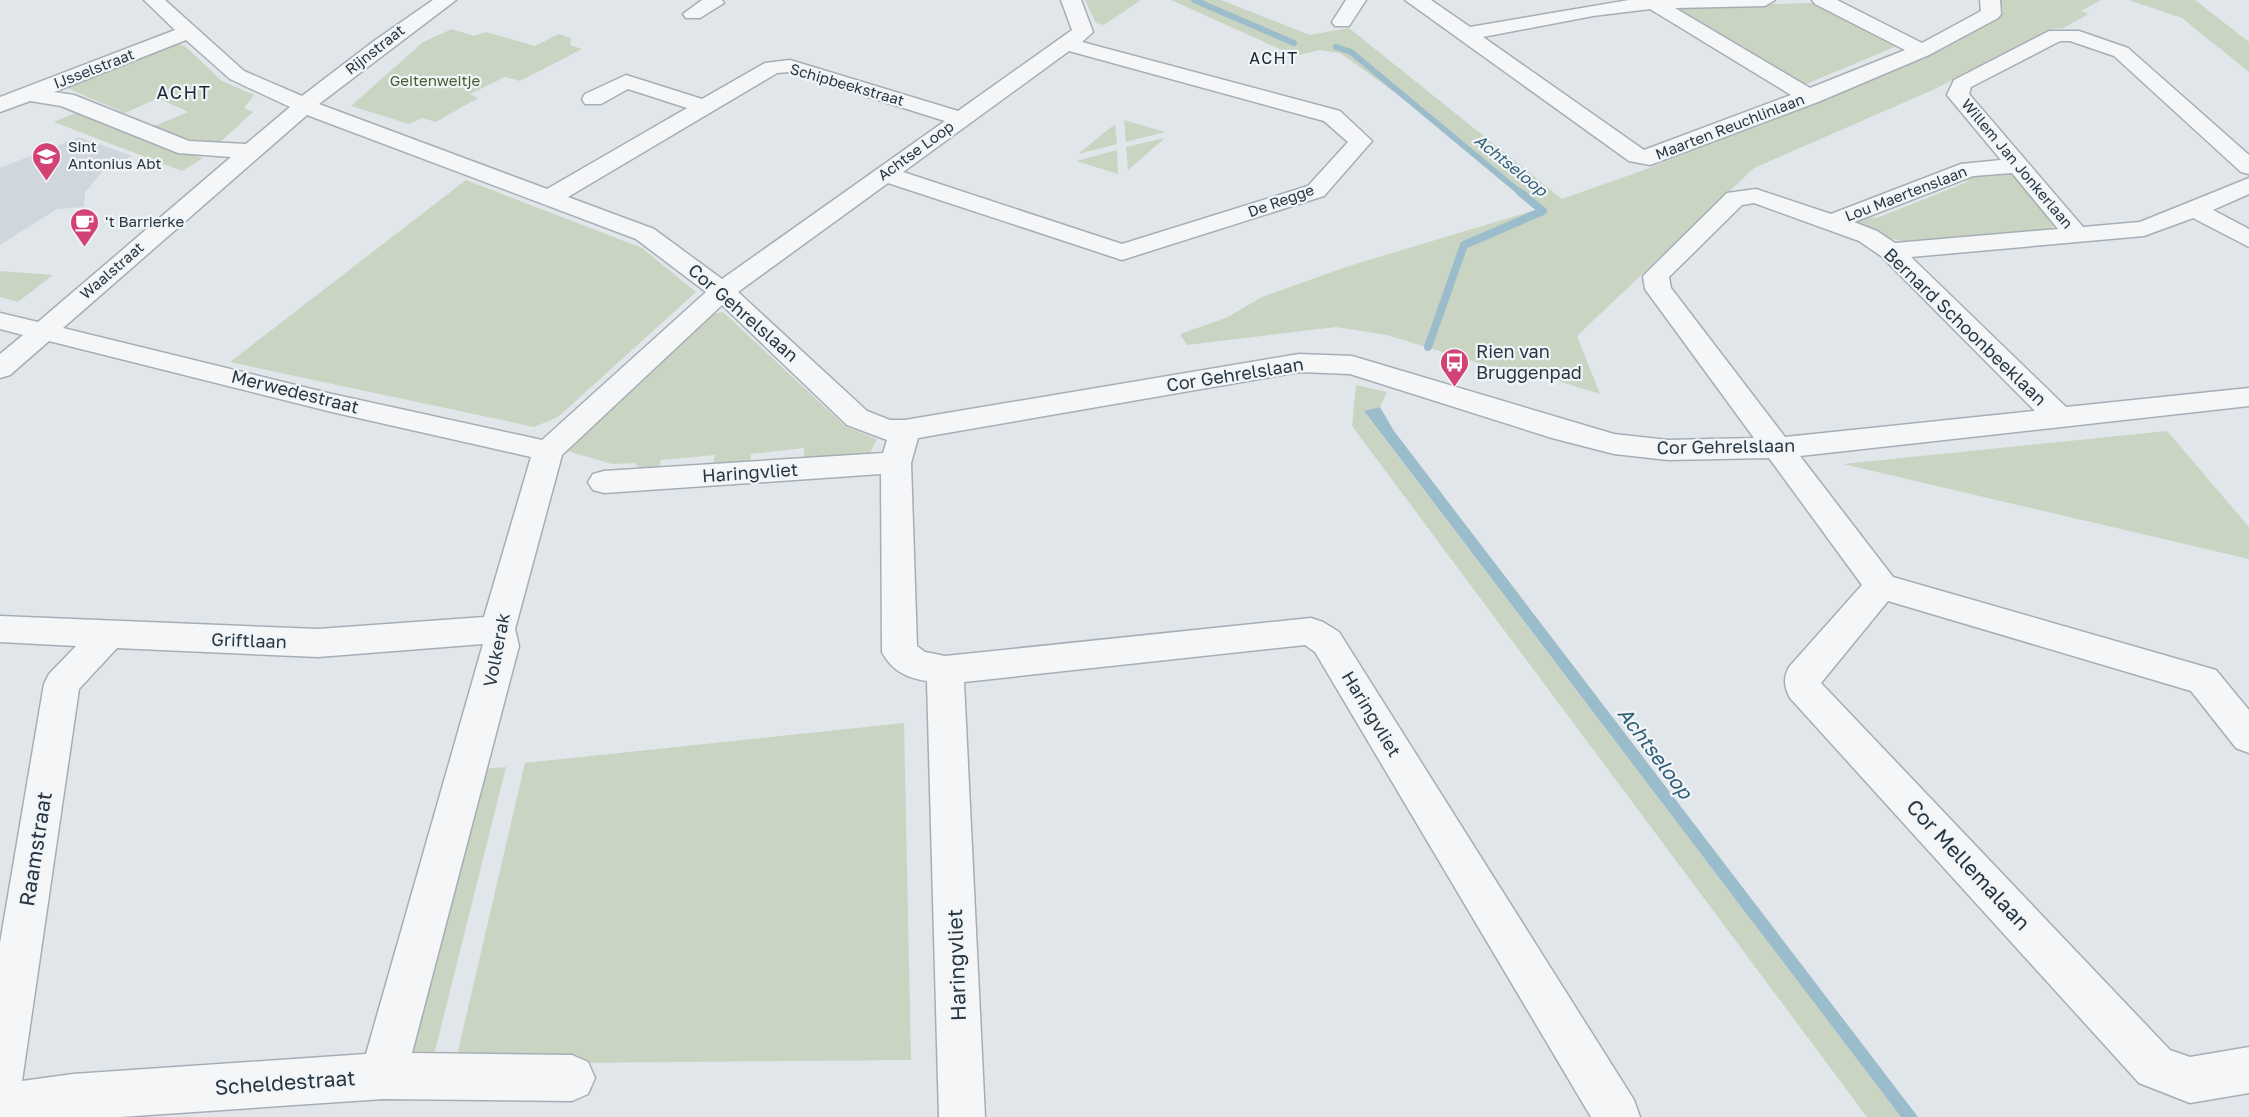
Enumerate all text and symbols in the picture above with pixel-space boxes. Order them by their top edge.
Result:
street label: Rijnstraat [341,21,407,78]
street label: IJsselstraat [51,44,136,92]
district label: ACHT [1249,48,1299,68]
street label: Schipbeekstraat [788,59,906,109]
park label: Geitenweitje [390,71,481,89]
district label: ACHT [157,81,211,103]
street label: Maarten Reuchlinlaan [1653,89,1807,163]
street label: Willem Jan Jonkerlaan [1958,95,2077,232]
street label: Achtse Loop [874,117,957,184]
water label: Achtseloop [1471,130,1552,201]
place label: Sint Antonius Abt [68,137,161,172]
school or university icon: Sint Antonius Abt [31,140,63,182]
street label: Lou Maertenslaan [1842,161,1969,225]
street label: De Regge [1245,180,1316,220]
cafe icon: 't Barrierke [68,206,100,248]
place label: 't Barrierke [105,212,184,230]
street label: Waalstraat [76,238,147,303]
street label: Bernard Schoonbeeklaan [1880,243,2052,410]
street label: Cor Gehrelslaan [684,259,803,366]
place label: Rien van Bruggenpad [1476,340,1582,383]
bus stop icon: Rien van Bruggenpad [1439,346,1471,388]
street label: Cor Gehrelslaan [1165,352,1305,396]
street label: Merwedestraat [229,365,361,417]
street label: Cor Gehrelslaan [1657,434,1795,458]
street label: Haringvliet [701,458,799,486]
street label: Volkerak [478,611,514,689]
street label: Griftlaan [211,628,287,652]
street label: Haringvliet [1338,667,1406,760]
water label: Achtseloop [1613,702,1699,804]
street label: Raamstraat [13,790,57,908]
street label: Cor Mellemalaan [1901,793,2036,935]
street label: Haringvliet [941,909,971,1022]
street label: Scheldestraat [214,1064,356,1100]

